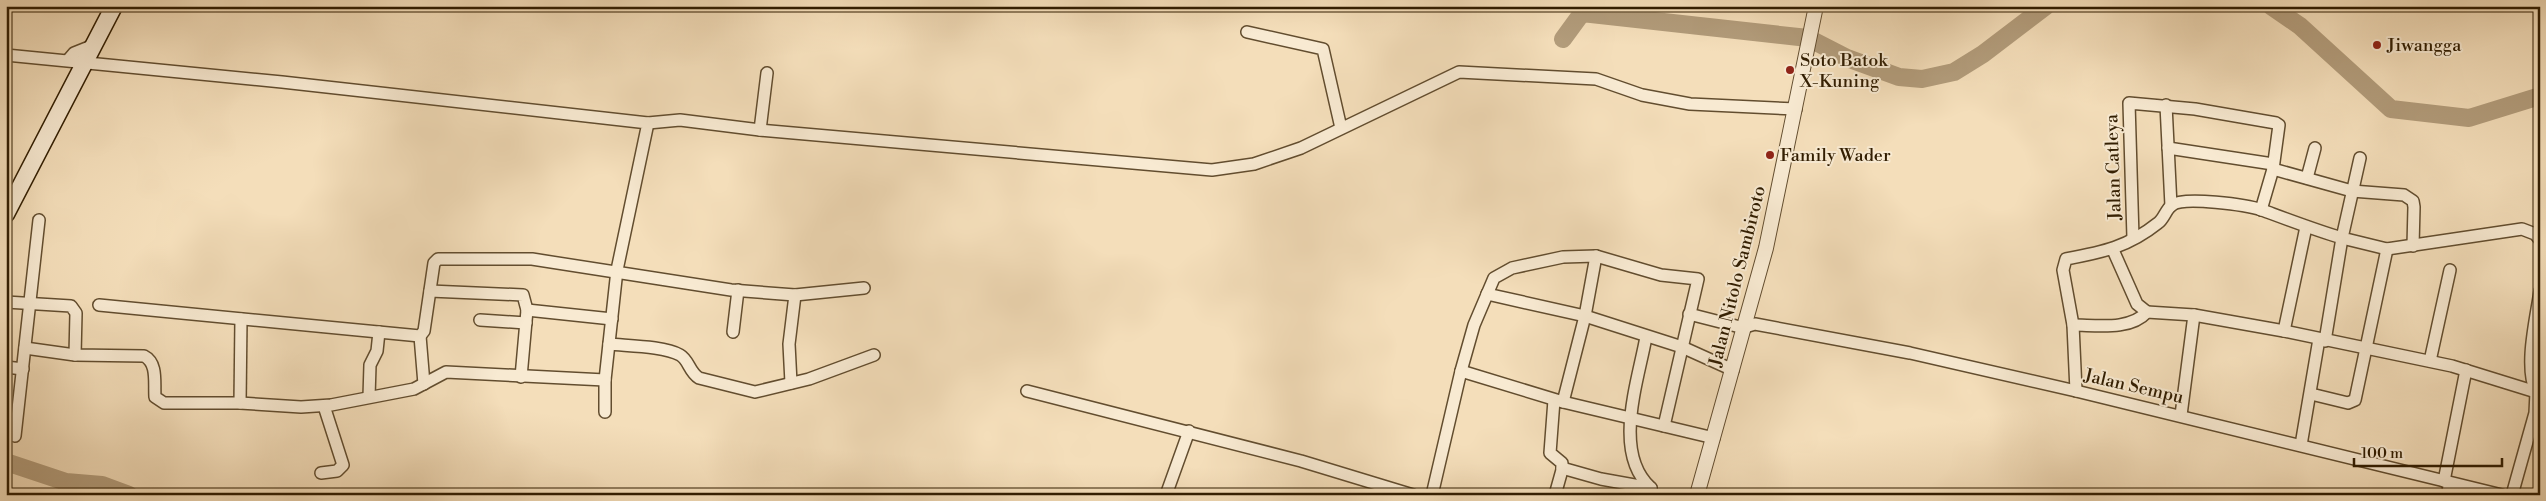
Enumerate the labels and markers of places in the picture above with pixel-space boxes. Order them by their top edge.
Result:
place label: Jiwangga [2386,34,2462,57]
marker: Jiwangga [2371,39,2383,51]
place label: Soto Batok X-Kuning [1799,49,1889,93]
marker: Soto Batok X-Kuning [1784,64,1796,76]
place label: Family Wader [1780,144,1891,167]
marker: Family Wader [1764,149,1776,161]

